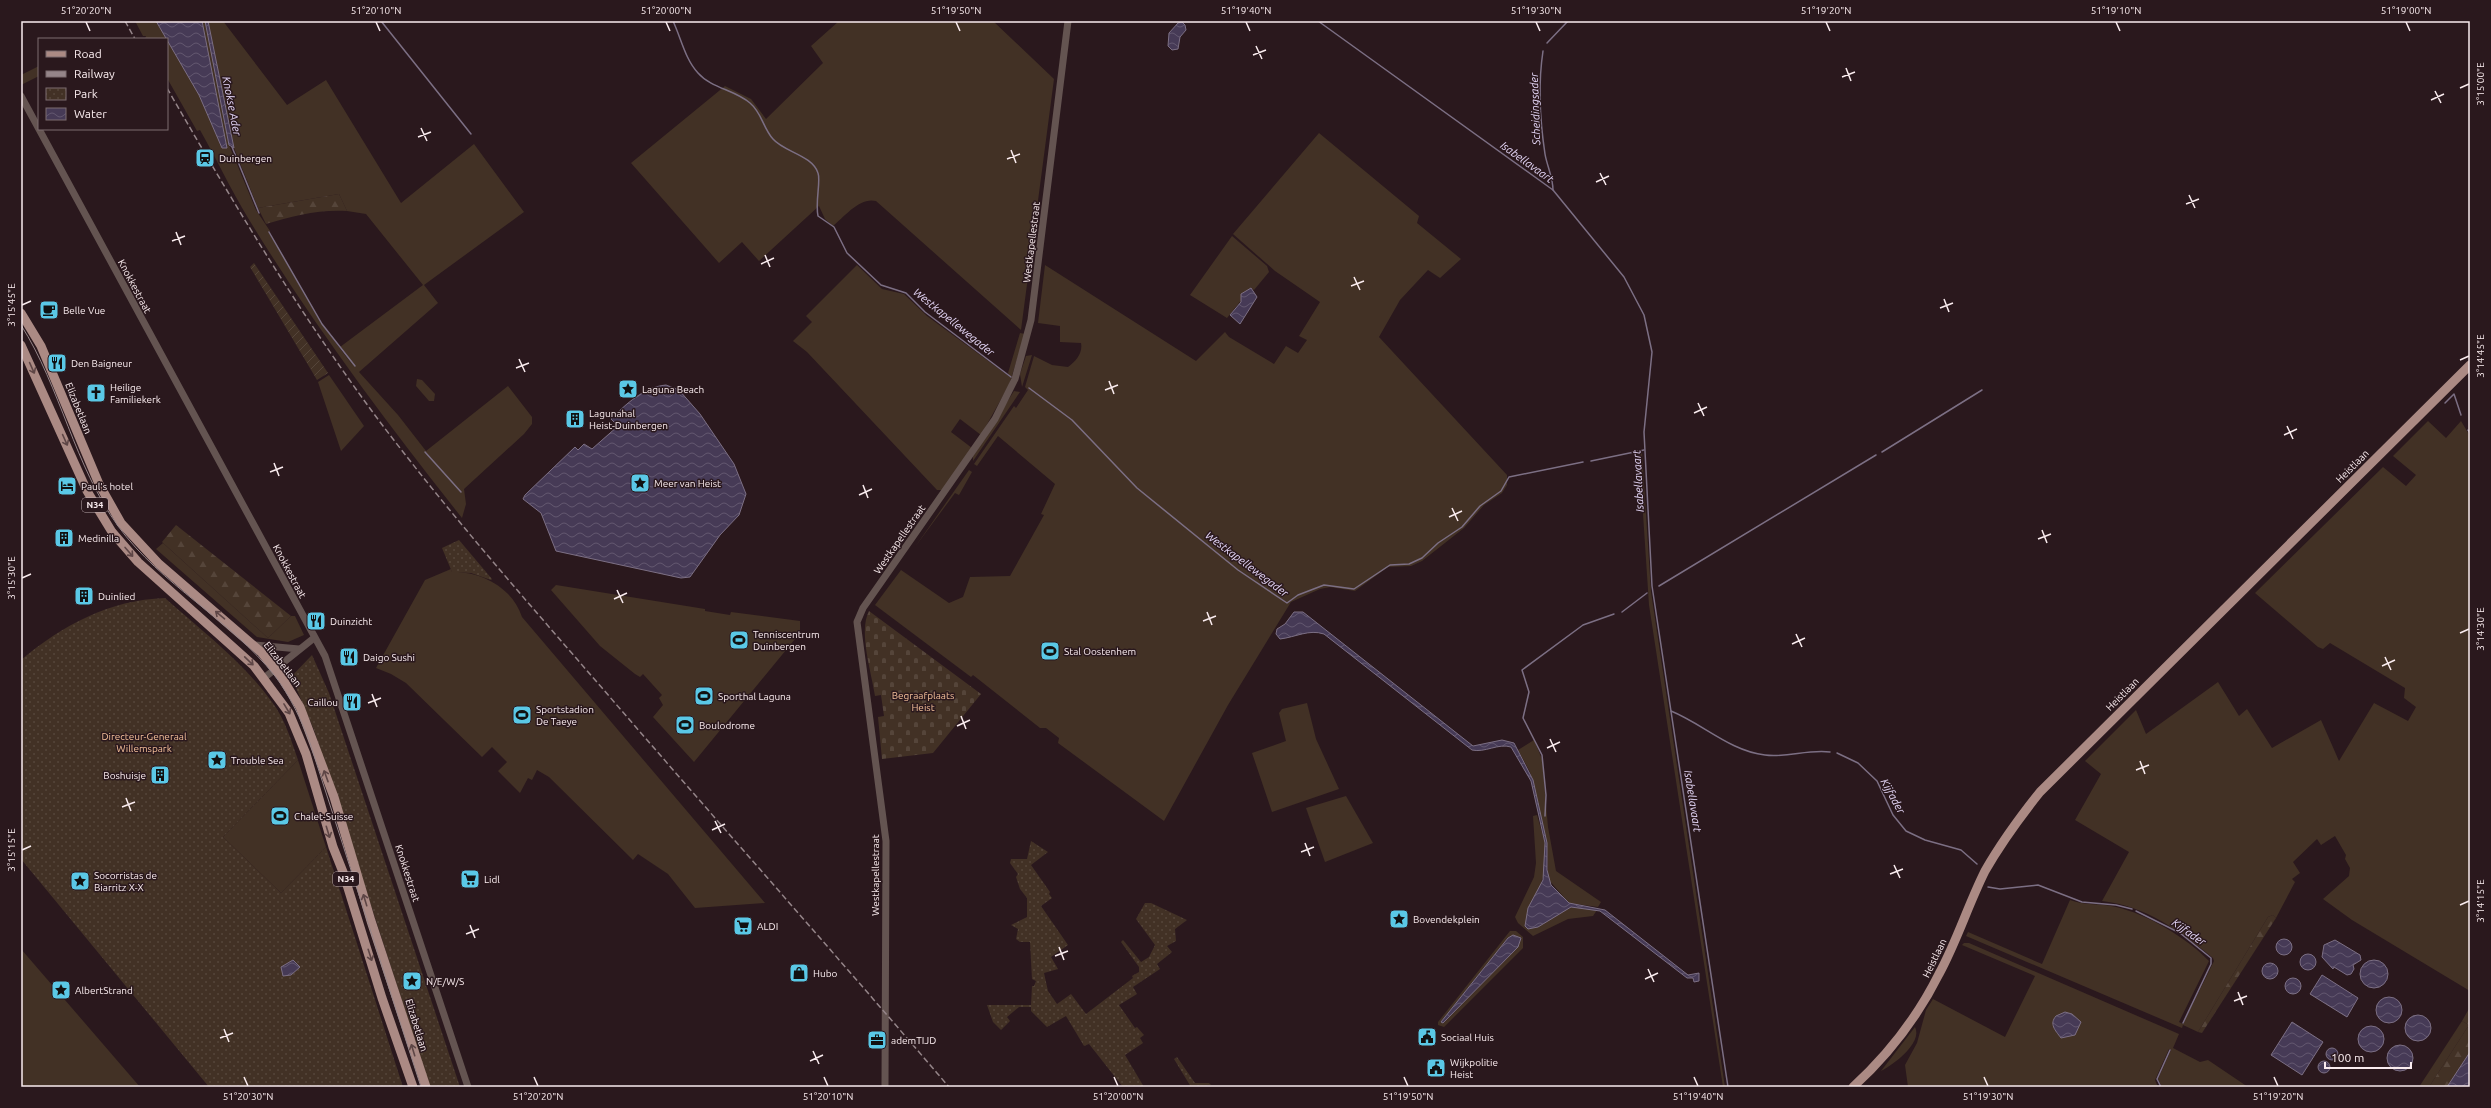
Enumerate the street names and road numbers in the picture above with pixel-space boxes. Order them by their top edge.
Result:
street label: Westkapellestraat [1021,201,1042,283]
street label: Knokkestraat [116,257,153,315]
street label: Elizabetlaan [63,381,94,435]
street label: Heistlaan [2334,448,2371,485]
road number: N34 [82,498,108,512]
street label: Westkapellestraat [872,503,927,576]
street label: Knokkestraat [271,542,308,600]
street label: Elizabetlaan [262,640,304,689]
street label: Heistlaan [2104,676,2141,713]
street label: Westkapellestraat [870,834,881,916]
street label: Knokkestraat [393,843,422,903]
road number: N34 [333,872,359,886]
street label: Heistlaan [1920,937,1949,979]
street label: Elizabetlaan [403,998,430,1053]

